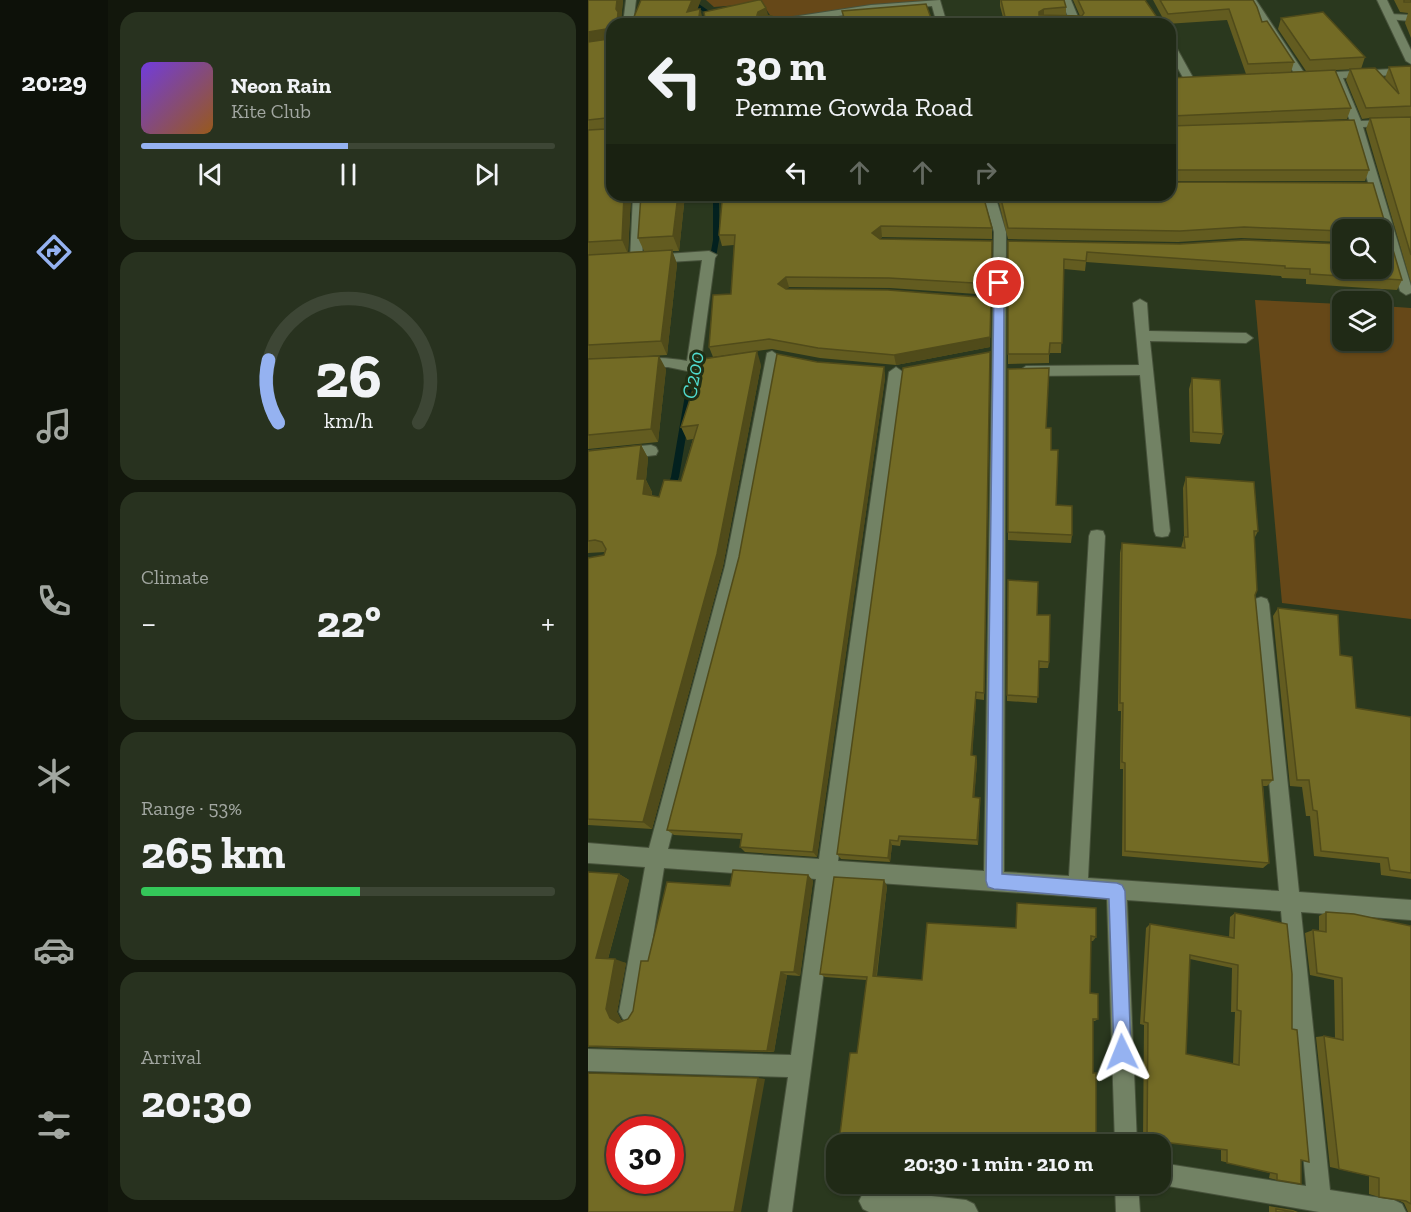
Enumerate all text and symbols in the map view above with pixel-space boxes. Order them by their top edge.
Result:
text: 30 m [735,40,826,91]
icon: left [636,42,714,120]
text: 20:29 [21,66,87,98]
text: Neon Rain [231,72,331,99]
text: Pemme Gowda Road [735,91,973,123]
text: Kite Club [231,99,311,123]
icon: left [780,156,813,189]
icon: ahead [843,156,876,189]
icon: ahead [906,156,939,189]
icon: right [969,156,1002,189]
icon: previous [194,158,227,191]
icon: pause [332,158,365,191]
icon: next [470,158,503,191]
map controls [1332,219,1392,351]
button: search [1332,219,1392,279]
icon: directions [33,231,75,273]
pin [973,257,1024,308]
icon: arrive [982,266,1015,299]
button: layers [1332,291,1392,351]
text: 26 [315,338,381,413]
water label: C200 [676,349,709,401]
icon: music [33,405,75,447]
text: km/h [324,408,372,433]
text: Climate [141,565,209,589]
icon: phone [33,580,75,622]
text: 22° [316,595,381,649]
text: − [141,603,156,642]
text: + [541,603,555,642]
icon: climate [33,755,75,797]
text: Range · 53% [141,796,242,820]
text: 265 km [141,826,286,880]
icon: car [33,929,75,971]
position arrow [1090,1020,1154,1084]
text: Arrival [141,1045,201,1069]
text: 20:30 [141,1075,252,1129]
icon: filters [33,1104,75,1146]
speed limit sign: 30 [606,1116,684,1194]
text: 20:30 · 1 min · 210 m [904,1150,1093,1177]

